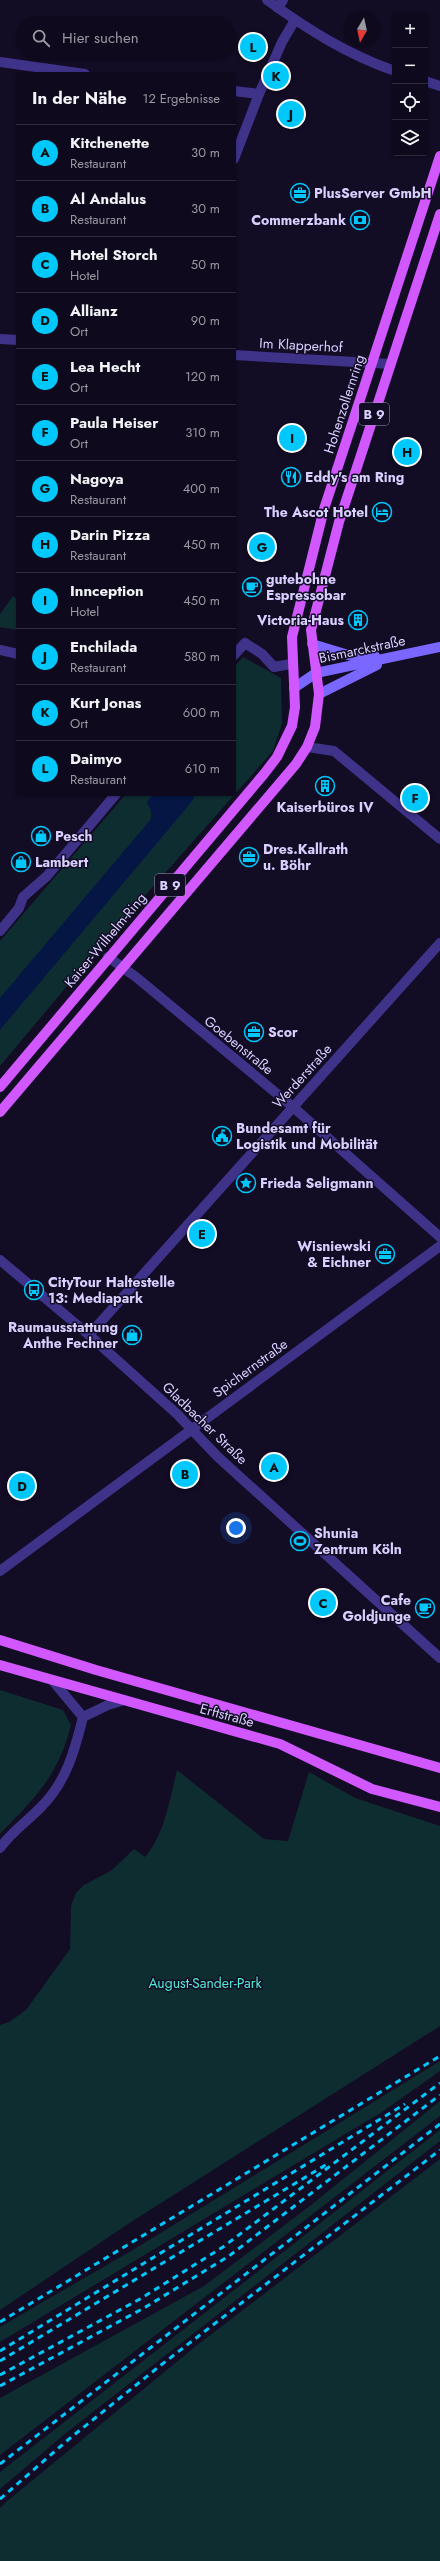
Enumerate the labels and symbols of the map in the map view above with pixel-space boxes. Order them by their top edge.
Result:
north arrow [344,12,380,48]
pin: L [240,32,266,62]
pin: K [263,61,289,91]
pin: J [278,99,304,129]
office icon: PlusServer GmbH [289,182,311,204]
place label: PlusServer GmbH [314,183,432,203]
bank icon: Commerzbank [349,209,371,231]
place label: Commerzbank [251,210,346,230]
street label: Im Klapperhof [259,333,344,357]
street label: Hohenzollernring [319,352,369,456]
road number: B 9 [359,403,389,425]
pin: I [279,423,305,453]
pin: H [394,437,420,467]
restaurant icon: Eddy's am Ring [280,466,302,488]
place label: Eddy's am Ring [305,467,404,487]
hotel icon: The Ascot Hotel [371,501,393,523]
place label: The Ascot Hotel [264,502,368,522]
pin: G [249,532,275,562]
place label: gutebohne Espressobar [266,569,346,605]
cafe icon: gutebohne Espressobar [241,576,263,598]
building icon: Victoria-Haus [347,609,369,631]
place label: Victoria-Haus [256,610,345,630]
street label: Bismarckstraße [317,630,407,668]
building icon: Kaiserbüros IV [314,775,336,797]
pin: F [402,783,428,813]
place label: Kaiserbüros IV [276,797,374,817]
shop icon: Pesch [30,825,52,847]
place label: Pesch [55,826,93,846]
place label: Dres.Kallrath u. Böhr [263,839,348,875]
office icon: Dres.Kallrath u. Böhr [238,846,260,868]
shop icon: Lambert [10,851,32,873]
place label: Lambert [35,852,89,872]
road number: B 9 [155,874,185,896]
street label: Kaiser-Wilhelm-Ring [59,888,151,992]
street label: Goebenstraße [200,1011,278,1079]
office icon: Scor [243,1021,265,1043]
place label: Scor [268,1022,298,1042]
street label: Werderstraße [268,1039,336,1113]
place label: Bundesamt für Logistik und Mobilität [236,1118,378,1154]
public building icon: Bundesamt für Logistik und Mobilität [211,1125,233,1147]
place icon: Frieda Seligmann [235,1172,257,1194]
place label: Frieda Seligmann [260,1173,374,1193]
pin: E [189,1219,215,1249]
place label: Wisniewski & Eichner [297,1236,371,1272]
office icon: Wisniewski & Eichner [374,1243,396,1265]
place label: CityTour Haltestelle 13: Mediapark [48,1272,175,1308]
bus stop icon: CityTour Haltestelle 13: Mediapark [23,1279,45,1301]
place label: Raumausstattung Anthe Fechner [8,1317,118,1353]
shop icon: Raumausstattung Anthe Fechner [121,1324,143,1346]
street label: Spichernstraße [208,1334,292,1402]
street label: Gladbacher Straße [158,1377,252,1469]
pin: A [261,1452,287,1482]
pin: B [172,1459,198,1489]
pin: D [9,1471,35,1501]
your location [226,1518,246,1538]
place label: Shunia Zentrum Köln [314,1523,402,1559]
sports icon: Shunia Zentrum Köln [289,1530,311,1552]
pin: C [310,1588,336,1618]
place label: Cafe Goldjunge [342,1590,411,1626]
cafe icon: Cafe Goldjunge [414,1597,436,1619]
street label: Erftstraße [198,1698,256,1732]
park label: August-Sander-Park [148,1973,262,1993]

